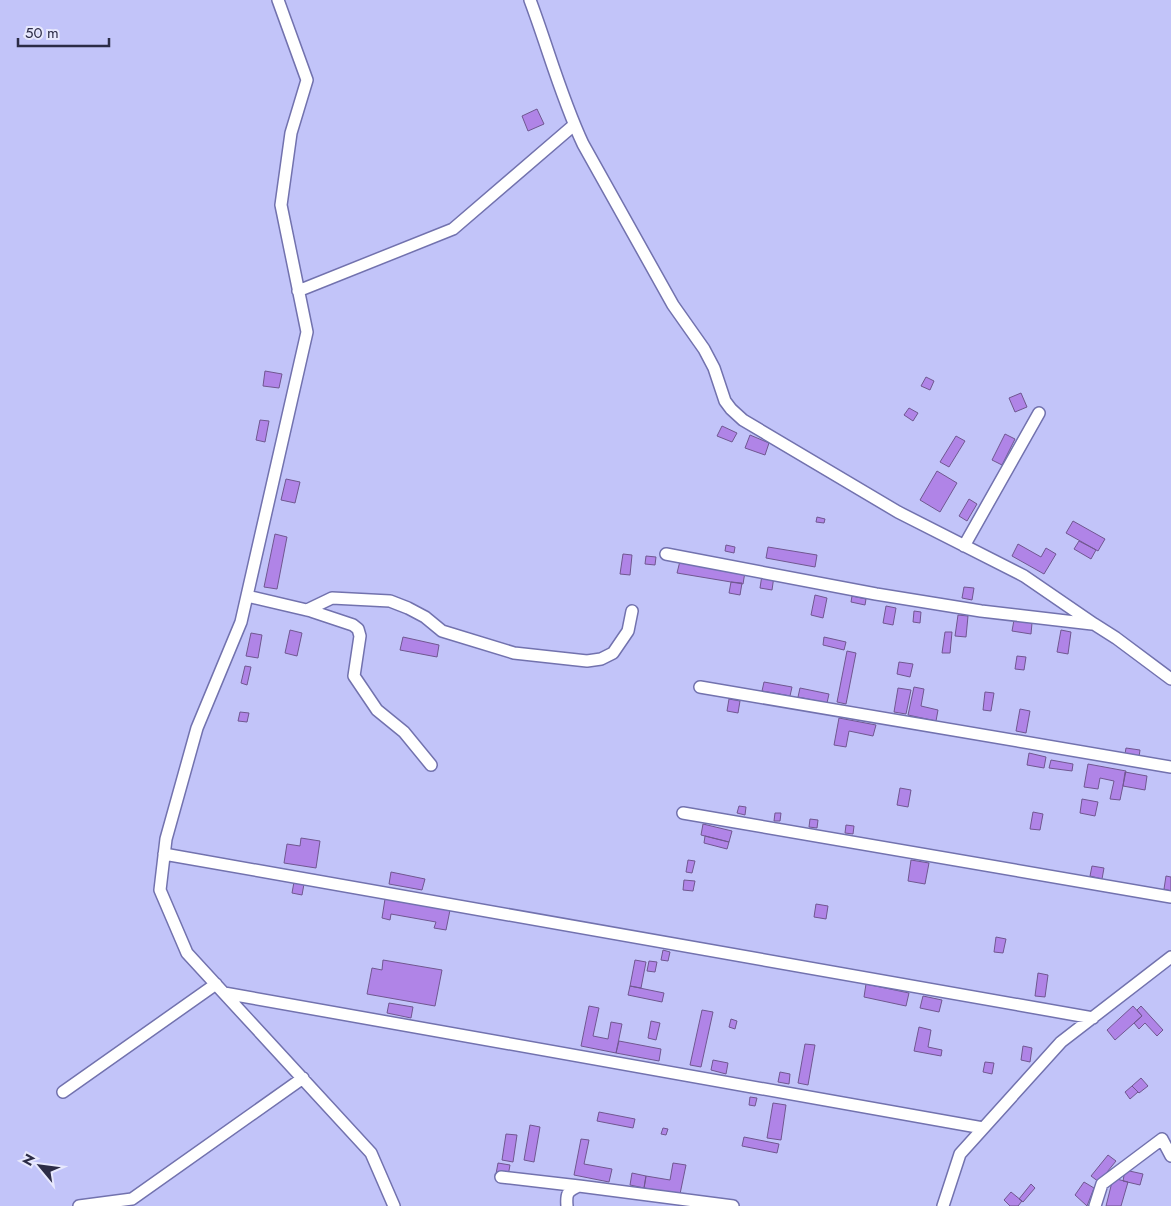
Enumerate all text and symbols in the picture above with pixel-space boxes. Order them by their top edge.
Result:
scale bar [18,15,109,47]
text: 50 m [25,22,59,44]
north arrow [15,1141,65,1191]
text: N [17,1150,40,1169]

